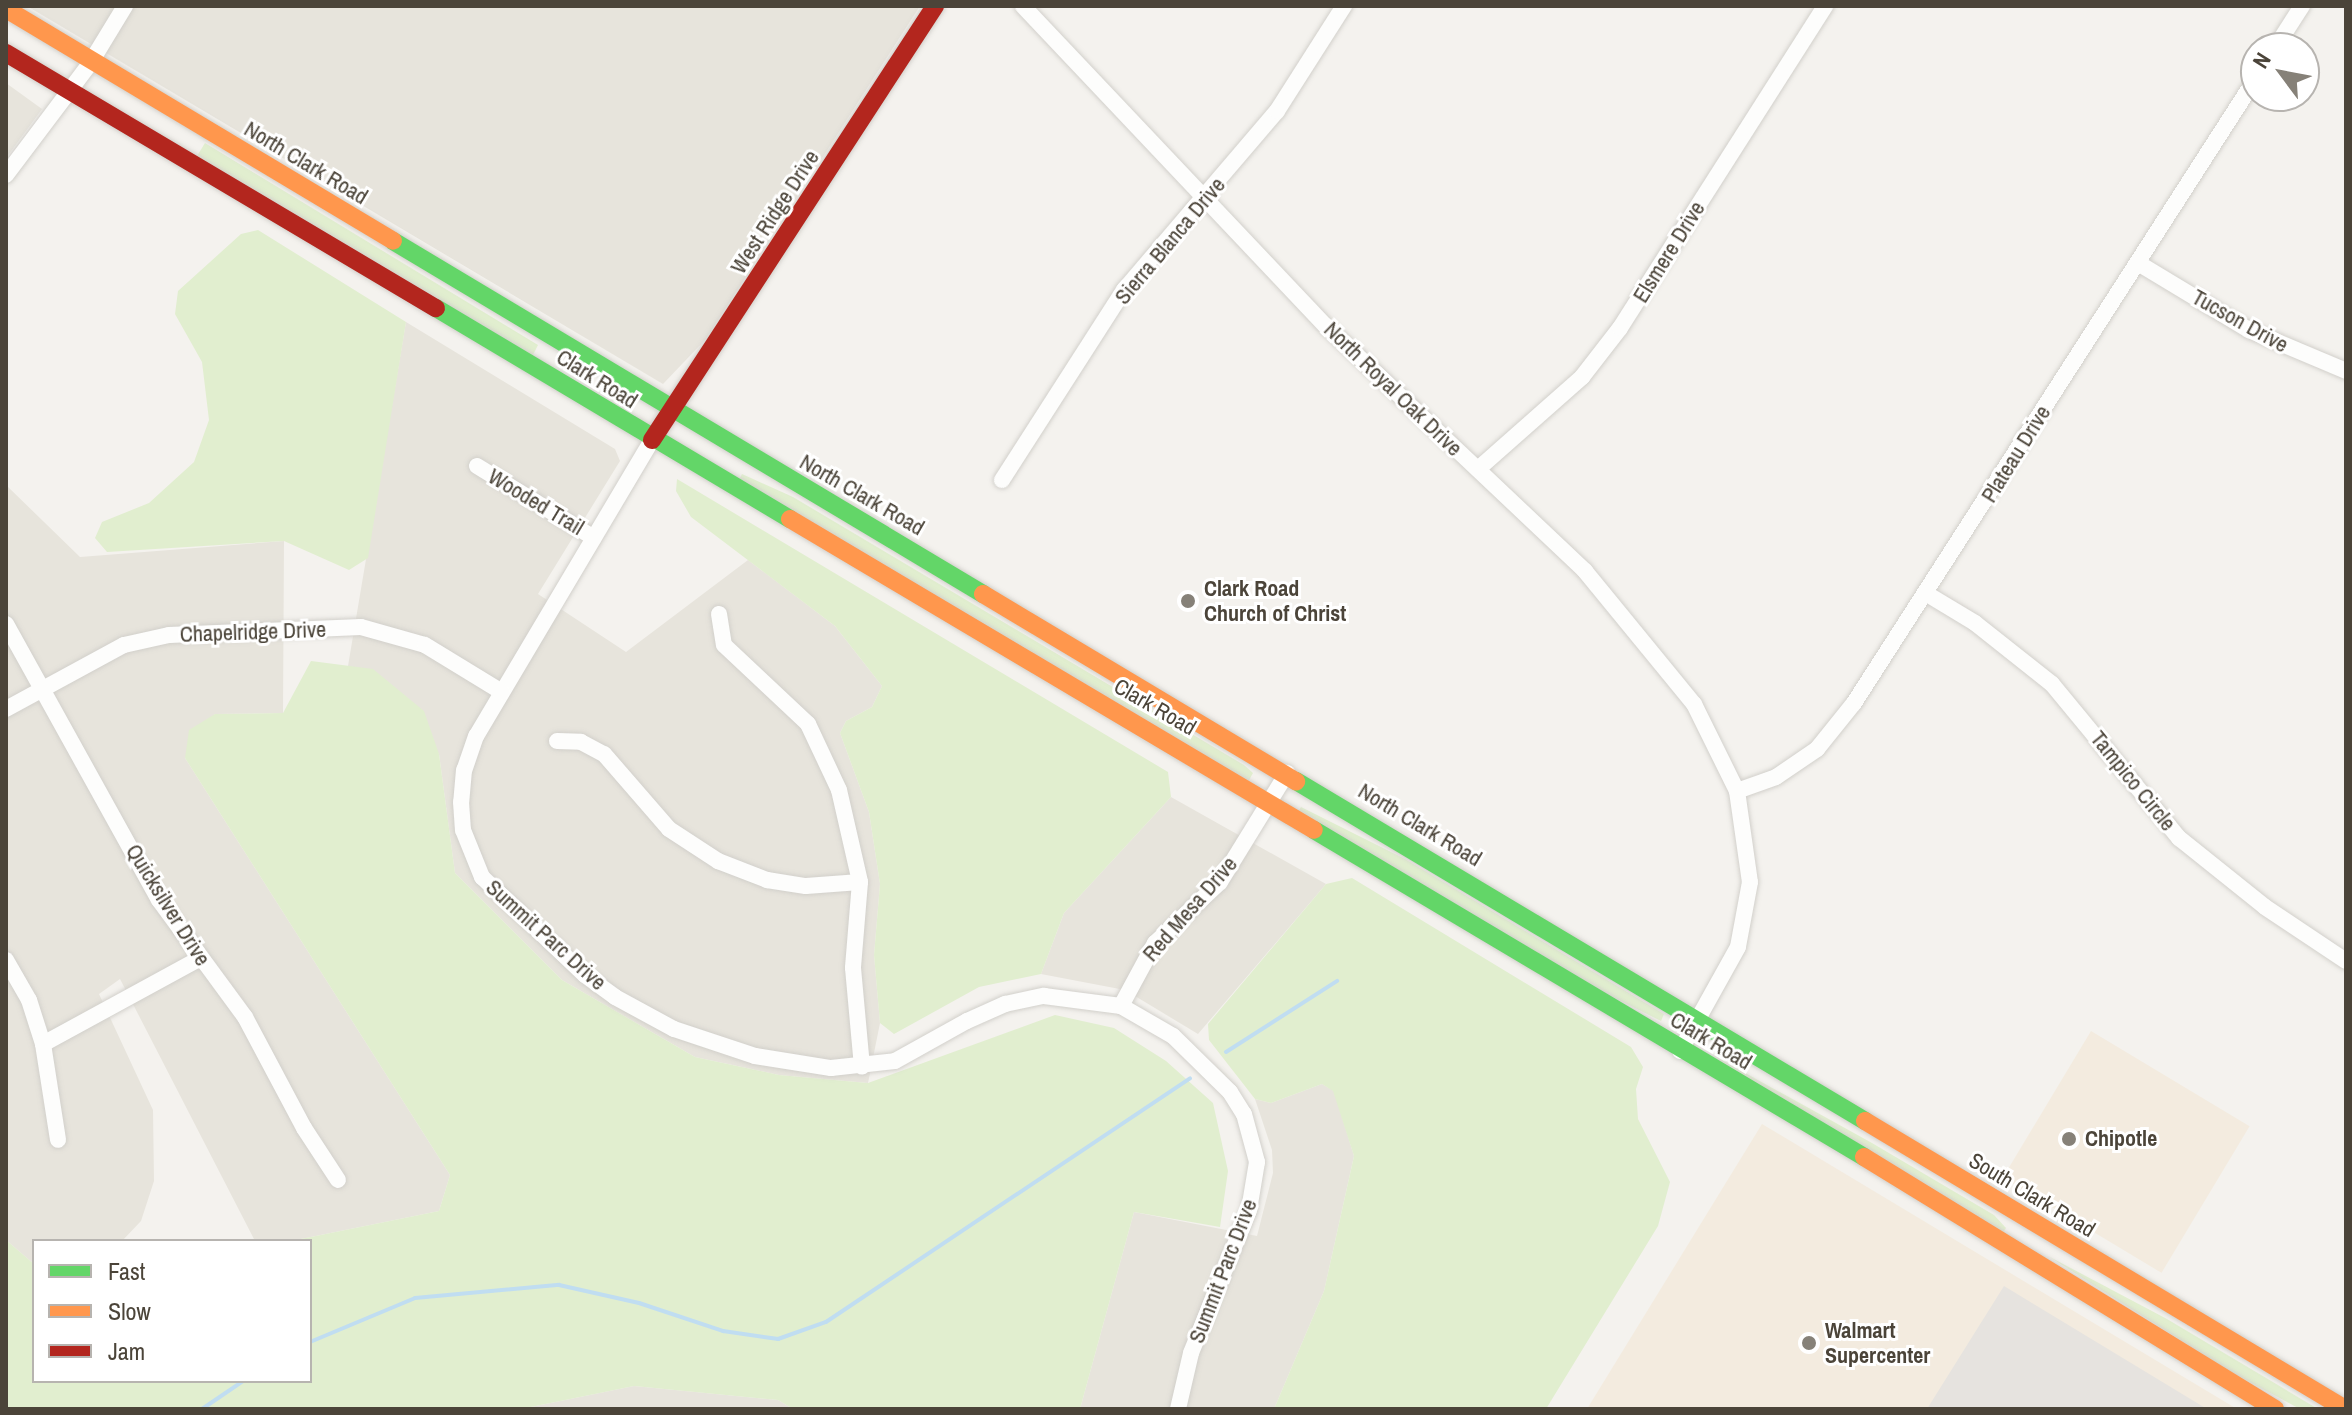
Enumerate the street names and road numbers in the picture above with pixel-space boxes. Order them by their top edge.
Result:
street label: North Clark Road [239,116,373,210]
street label: West Ridge Drive [725,145,825,279]
street label: Sierra Blanca Drive [1109,172,1231,310]
street label: Elsmere Drive [1628,197,1710,307]
street label: Tucson Drive [2187,284,2293,358]
street label: North Royal Oak Drive [1319,316,1467,462]
street label: Clark Road [552,344,642,414]
street label: Plateau Drive [1976,401,2056,507]
street label: North Clark Road [795,449,929,541]
street label: Wooded Trail [483,463,589,541]
street label: Chapelridge Drive [179,616,327,648]
street label: Clark Road [1109,673,1201,741]
street label: Tampico Circle [2085,726,2181,836]
street label: North Clark Road [1353,778,1487,872]
street label: Quicksilver Drive [120,839,216,971]
street label: Red Mesa Drive [1137,851,1243,967]
street label: Summit Parc Drive [481,874,611,996]
street label: Clark Road [1666,1006,1756,1076]
street label: South Clark Road [1964,1147,2100,1243]
street label: Summit Parc Drive [1183,1195,1263,1347]

